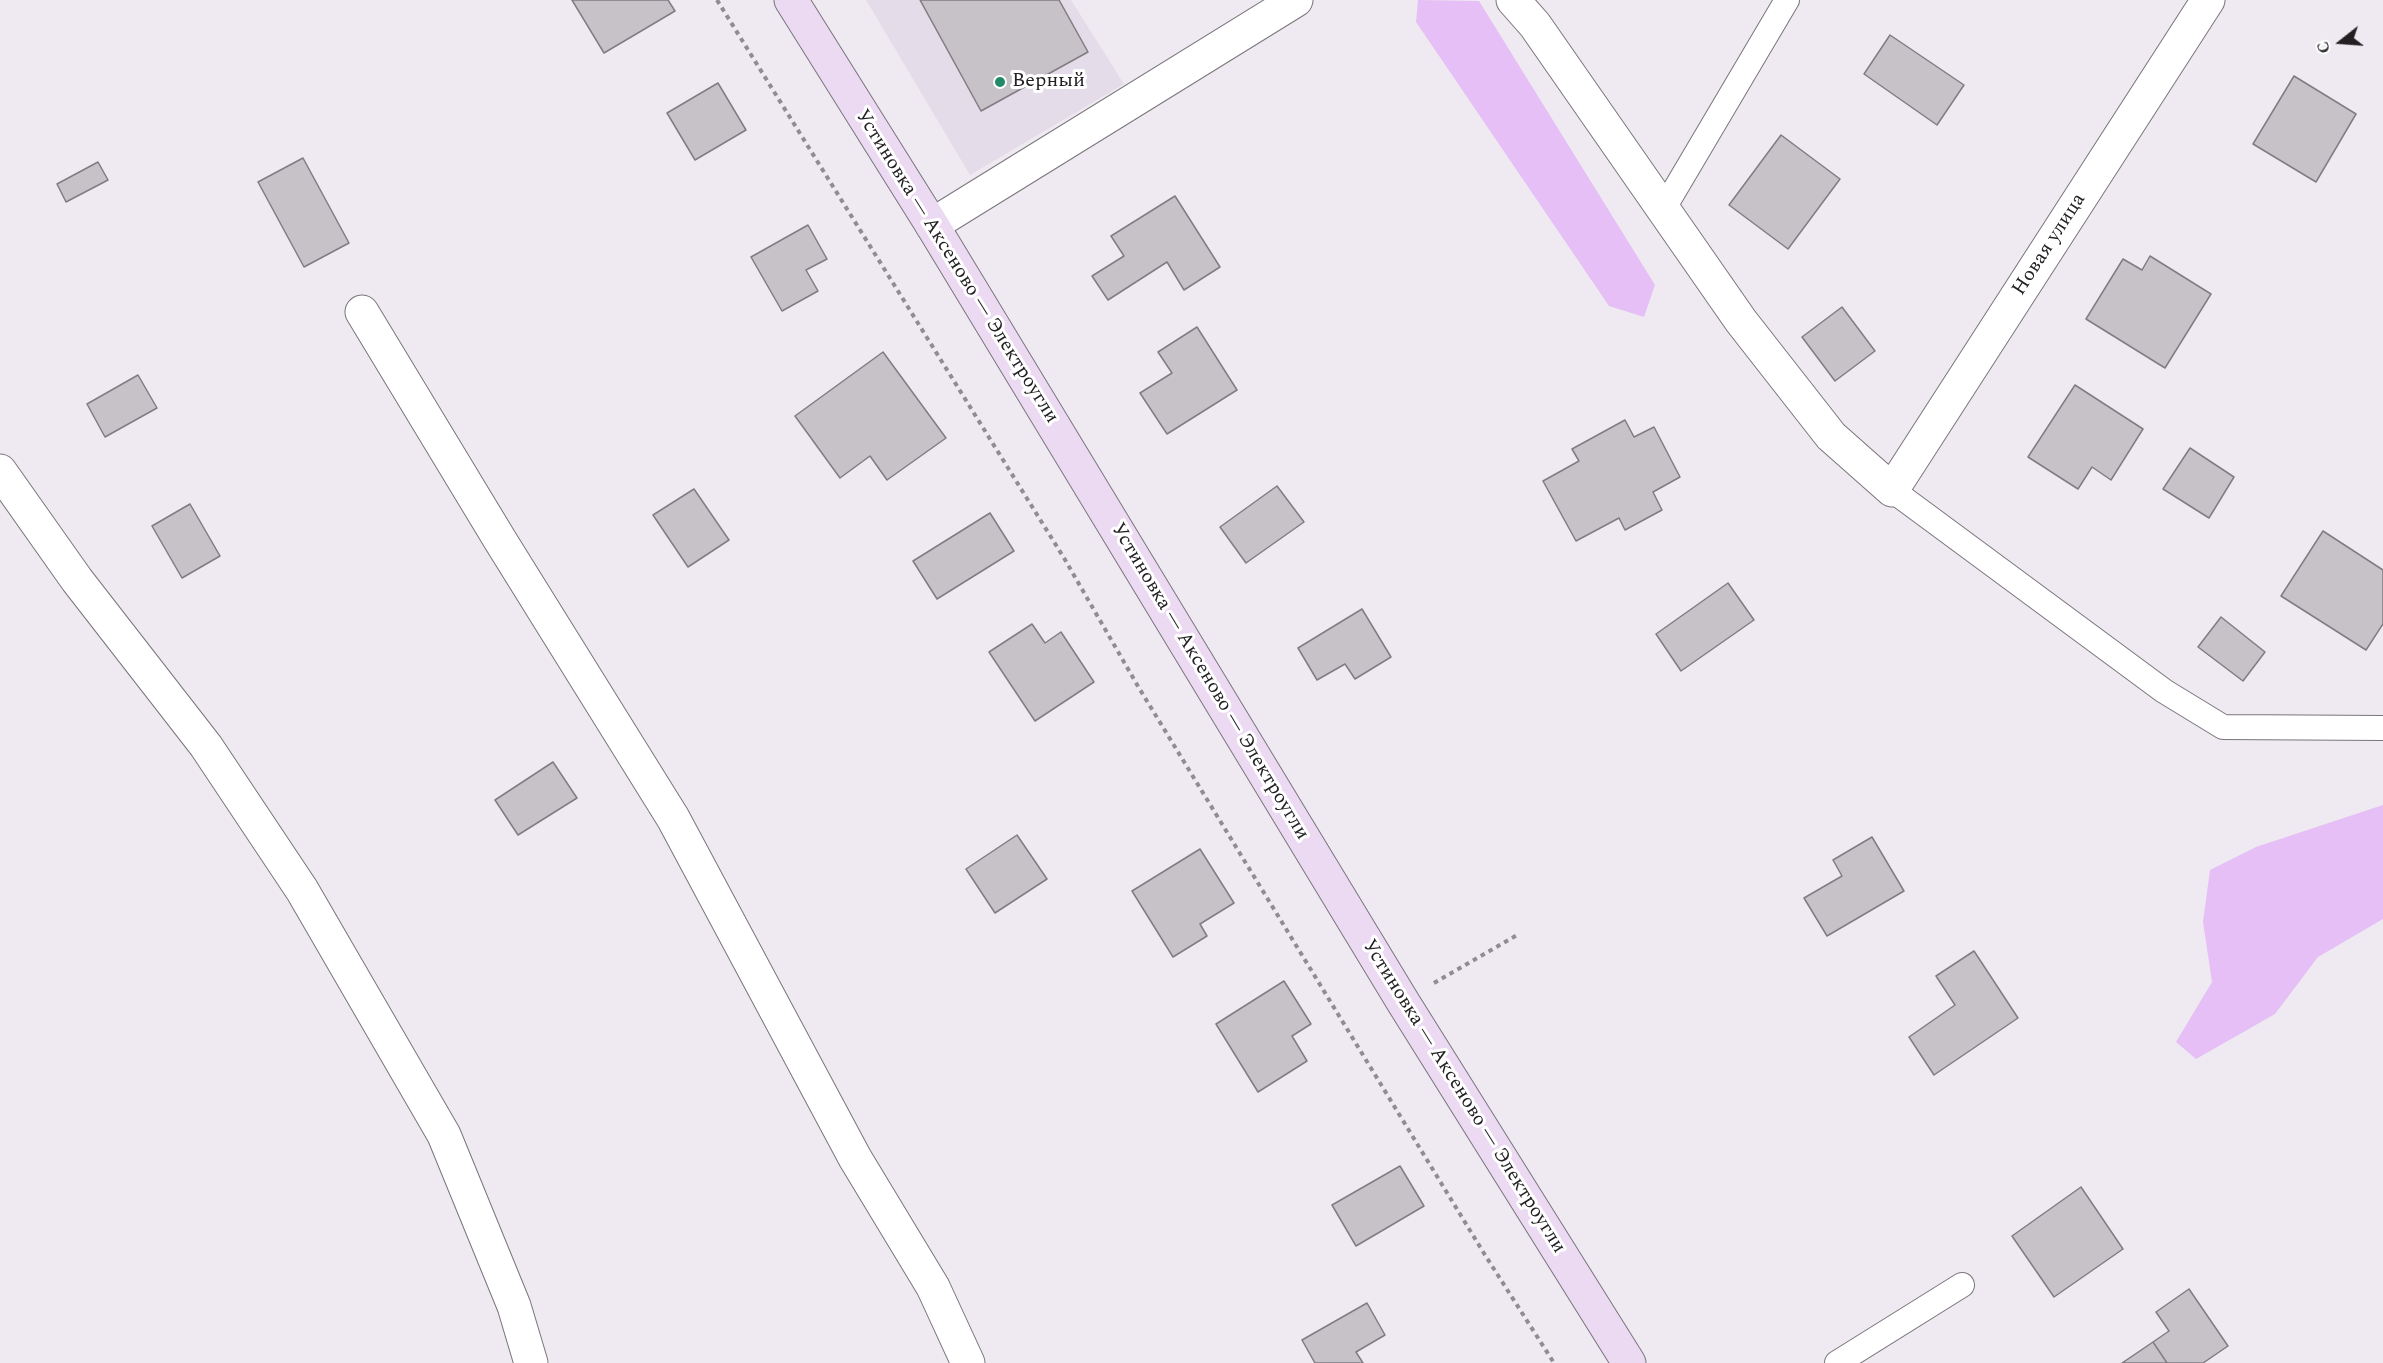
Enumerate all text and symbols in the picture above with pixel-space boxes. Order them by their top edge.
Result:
north arrow [2311,12,2371,72]
text: С [2311,38,2337,56]
place label: Верный [1012,70,1085,94]
marker: Верный [993,75,1007,89]
street label: Устиновка — Аксеново — Электроугли [849,106,1063,428]
street label: Новая улица [2008,189,2092,301]
street label: Устиновка — Аксеново — Электроугли [1105,519,1313,845]
street label: Устиновка — Аксеново — Электроугли [1356,936,1570,1258]

